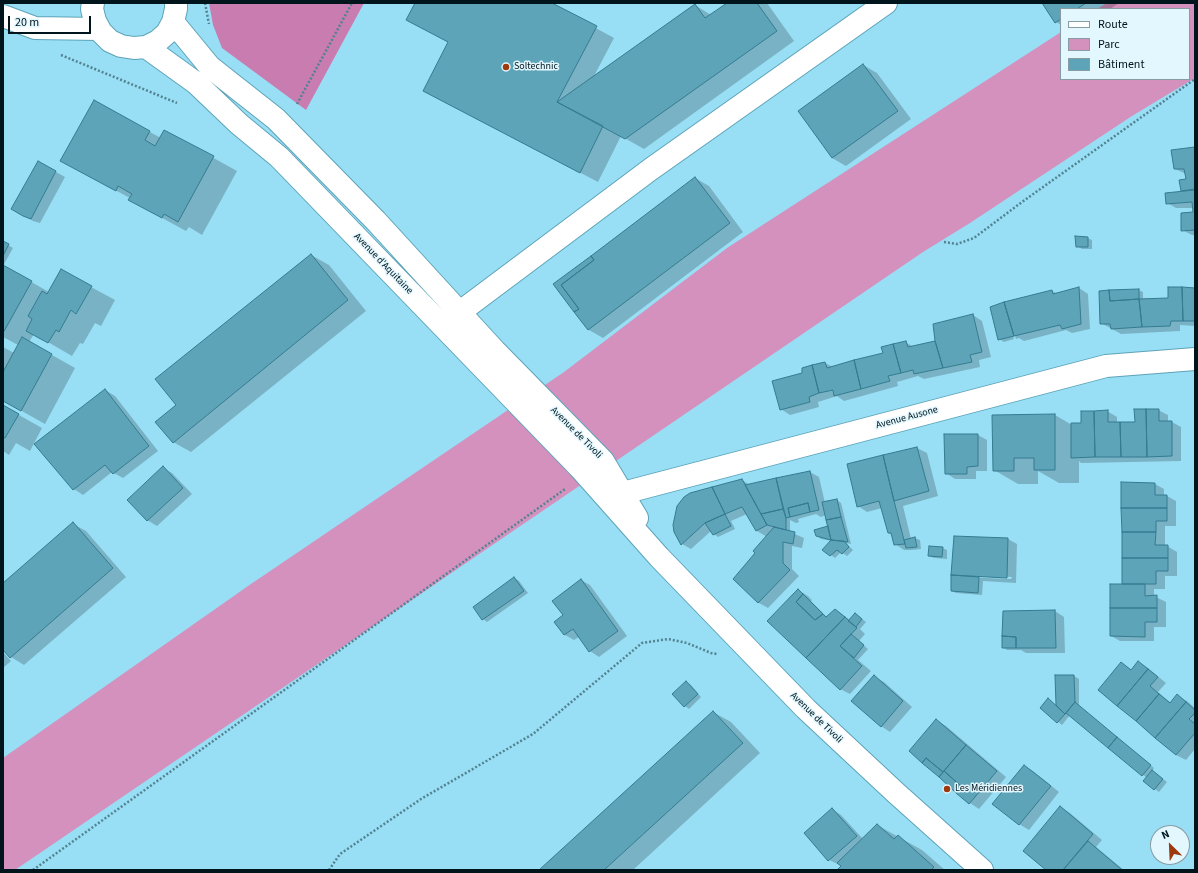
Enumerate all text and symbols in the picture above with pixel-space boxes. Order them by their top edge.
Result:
scale bar [10,8,93,34]
legend [1060,8,1190,80]
text: 20 m [15,14,39,31]
text: Route [1098,16,1128,33]
text: Parc [1098,36,1120,53]
text: Bâtiment [1098,56,1144,73]
place label: Soltechnic [514,61,558,73]
marker: Soltechnic [501,62,511,72]
street label: Avenue d'Aquitaine [351,231,415,297]
street label: Avenue Ausone [875,404,939,432]
street label: Avenue de Tivoli [548,405,604,461]
street label: Avenue de Tivoli [787,690,845,746]
place label: Les Méridiennes [955,783,1022,795]
marker: Les Méridiennes [942,784,952,794]
north arrow [1150,825,1190,865]
text: N [1159,826,1172,843]

